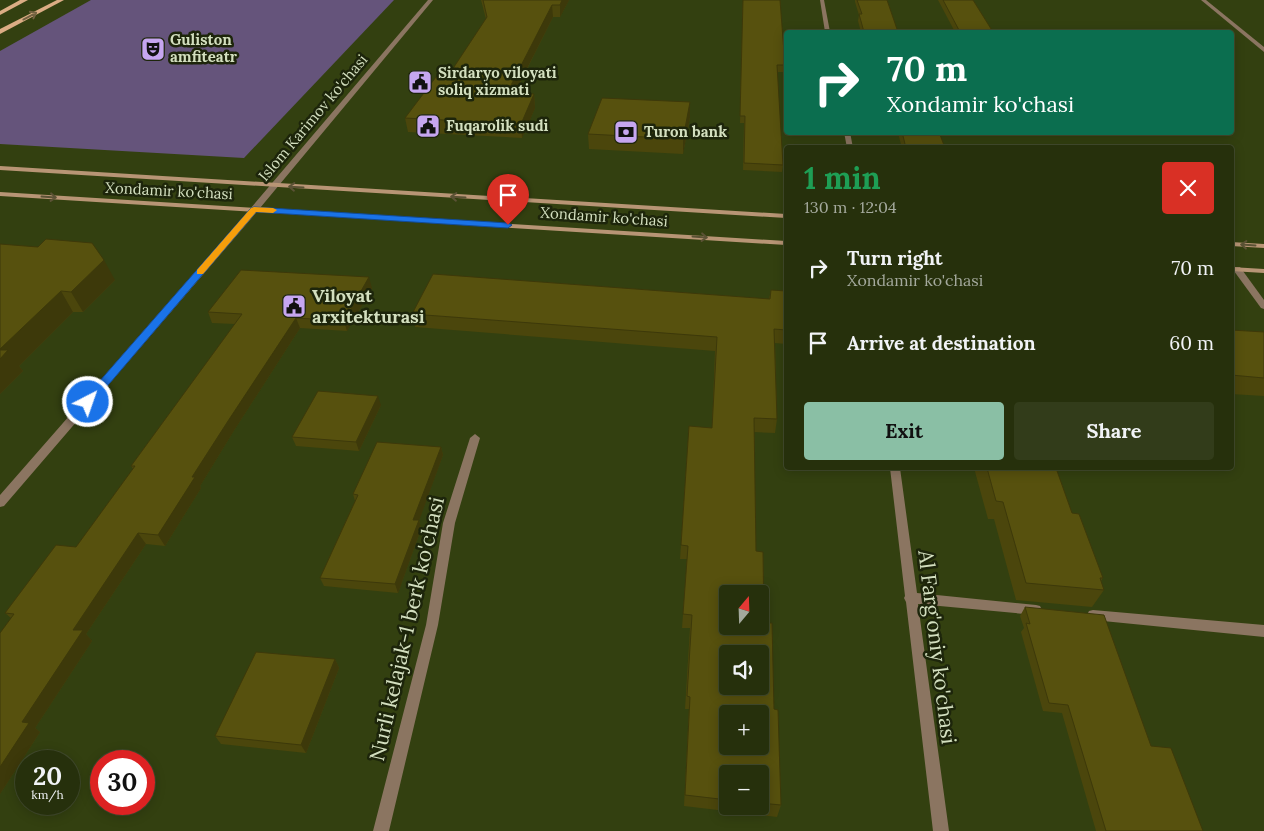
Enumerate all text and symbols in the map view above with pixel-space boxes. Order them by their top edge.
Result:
one-way arrow [23,11,38,21]
place label: Guliston amfiteatr [170,30,238,66]
theatre icon: Guliston amfiteatr [140,36,166,62]
text: 70 m [887,46,967,91]
street label: Islom Karimov ko'chasi [254,50,371,185]
icon: right [804,50,869,115]
place label: Sirdaryo viloyati soliq xizmati [438,63,557,99]
public building icon: Sirdaryo viloyati soliq xizmati [407,69,433,95]
text: Xondamir ko'chasi [887,90,1074,118]
public building icon: Fuqarolik sudi [415,113,441,139]
place label: Fuqarolik sudi [446,116,549,135]
bank icon: Turon bank [613,119,639,145]
place label: Turon bank [644,122,727,141]
text: 1 min [804,159,881,197]
button: close [1162,162,1214,214]
pin [487,174,529,225]
street label: Xondamir ko'chasi [105,178,233,203]
icon: arrive [494,181,522,209]
one-way arrow [288,182,304,191]
one-way arrow [40,192,56,201]
one-way arrow [450,192,466,201]
text: 130 m · 12:04 [804,197,897,217]
street label: Xondamir ko'chasi [540,203,668,230]
one-way arrow [692,233,708,242]
one-way arrow [1240,240,1256,250]
text: Turn right [847,246,943,270]
icon: right [804,254,832,282]
text: 70 m [1171,256,1214,280]
text: Xondamir ko'chasi [847,270,983,290]
place label: Viloyat arxitekturasi [312,284,425,328]
public building icon: Viloyat arxitekturasi [281,293,307,319]
icon: arrive [804,329,832,357]
text: Arrive at destination [847,331,1036,355]
text: 60 m [1169,331,1214,355]
position arrow [61,375,113,427]
button: Exit [804,402,1004,460]
button: Share [1014,402,1214,460]
street label: Nurli kelajak-1 berk ko'chasi [363,494,450,764]
street label: Al Farg'oniy ko'chasi [912,547,963,746]
north arrow [719,585,769,635]
map controls [719,585,769,815]
button: sound [719,645,769,695]
button: + [719,705,769,755]
speed limit sign: 30 [90,750,155,815]
text: 20 [33,760,62,792]
button: − [719,765,769,815]
text: km/h [31,787,64,802]

